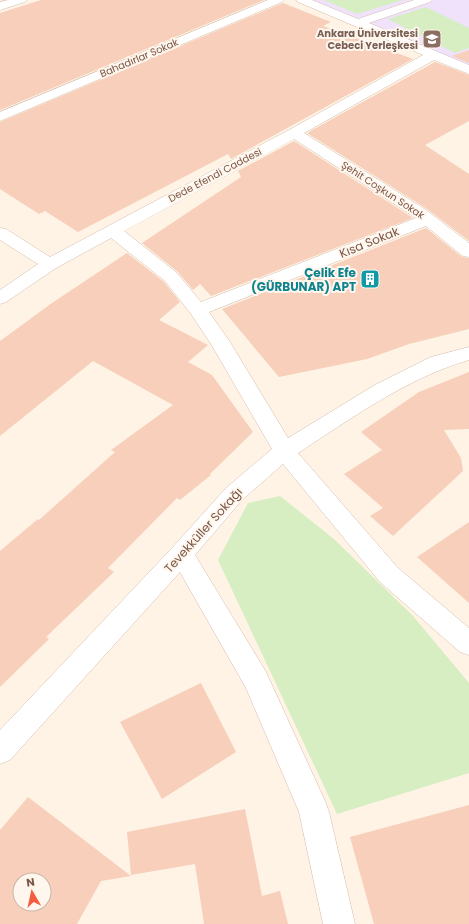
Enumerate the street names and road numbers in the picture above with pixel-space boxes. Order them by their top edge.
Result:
street label: Bahadırlar Sokak [97,34,181,81]
street label: Dede Efendi Caddesi [166,144,264,206]
street label: Şehit Coşkun Sokak [338,157,428,223]
street label: Kısa Sokak [337,222,402,262]
street label: Tevekküller Sokağı [160,484,246,576]

